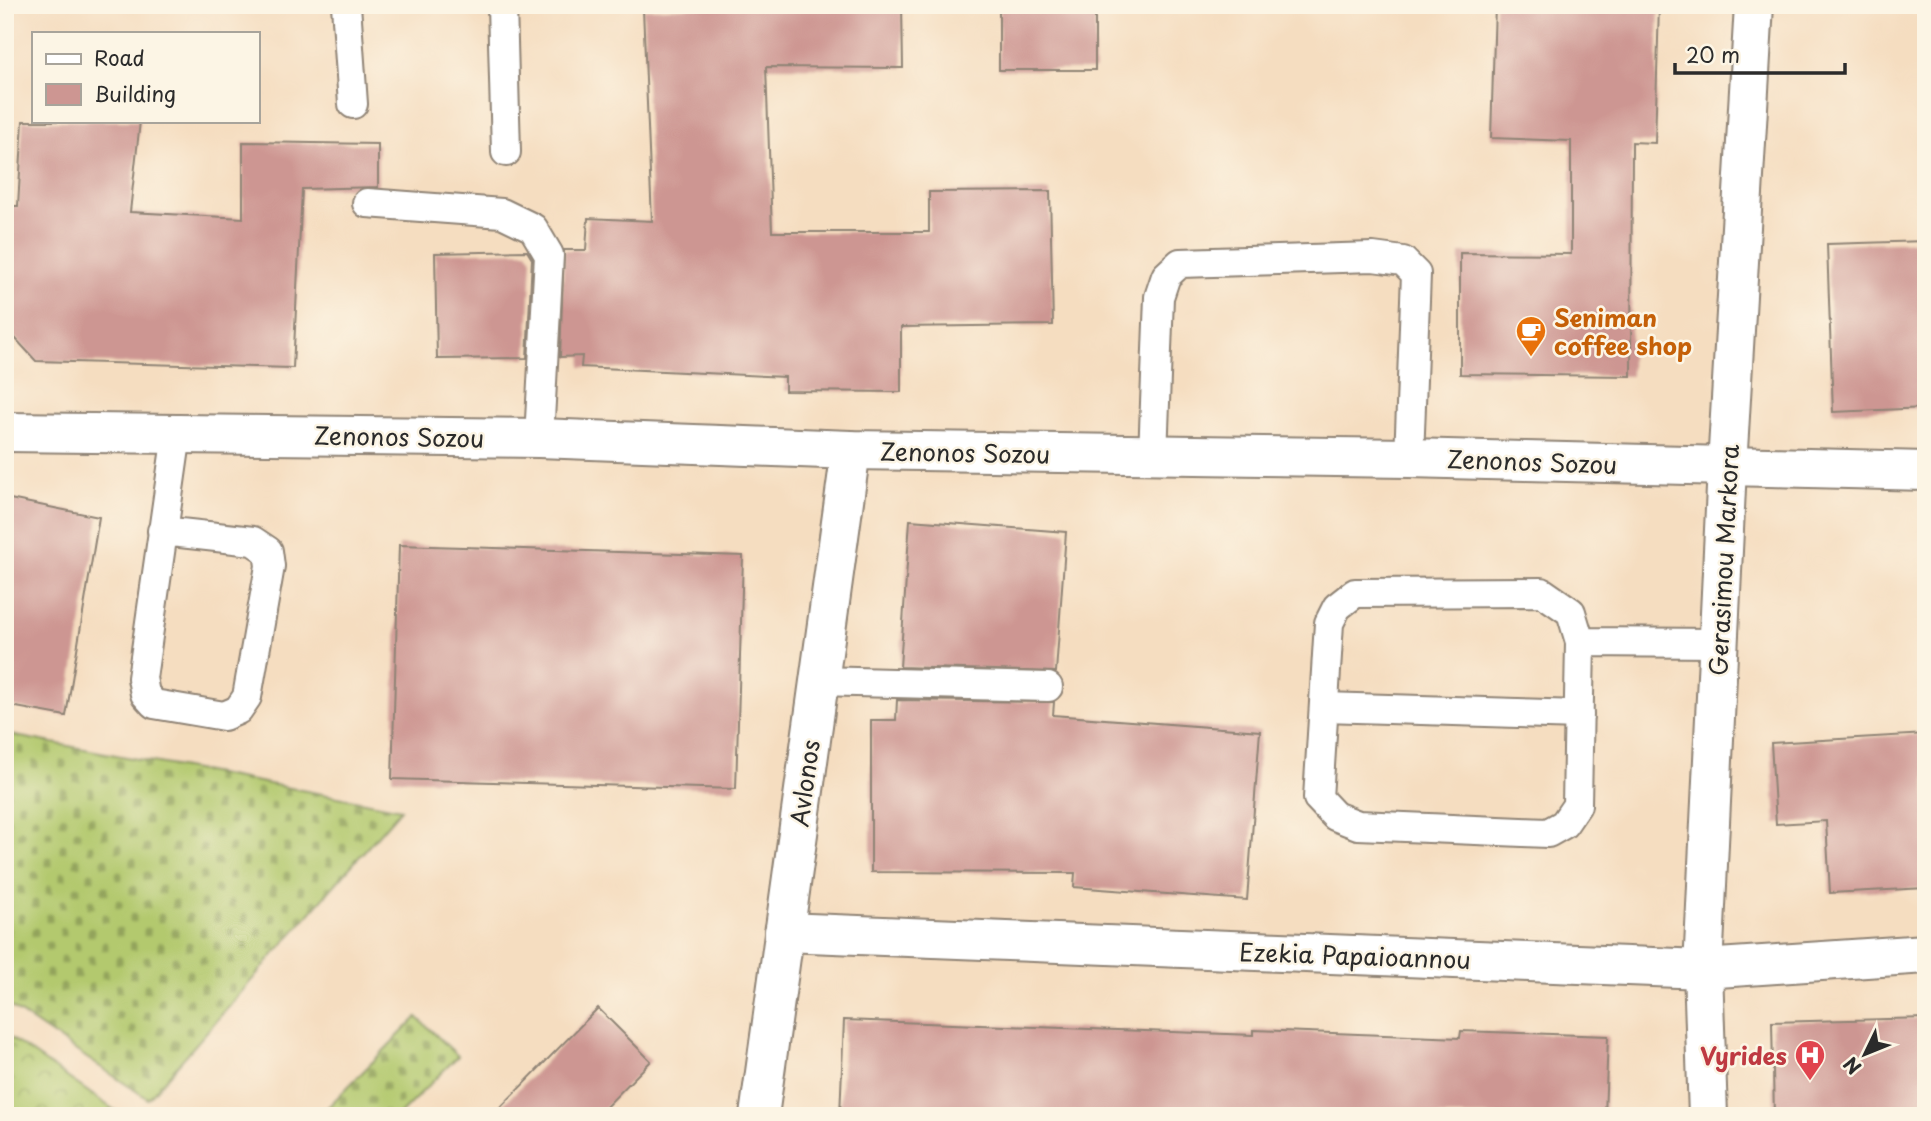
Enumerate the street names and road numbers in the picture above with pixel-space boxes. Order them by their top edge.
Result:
street label: Zenonos Sozou [314,417,484,455]
street label: Zenonos Sozou [880,433,1050,471]
street label: Zenonos Sozou [1446,440,1618,482]
street label: Gerasimou Markora [1699,443,1747,677]
street label: Avlonos [780,737,828,829]
street label: Ezekia Papaioannou [1239,933,1471,977]

